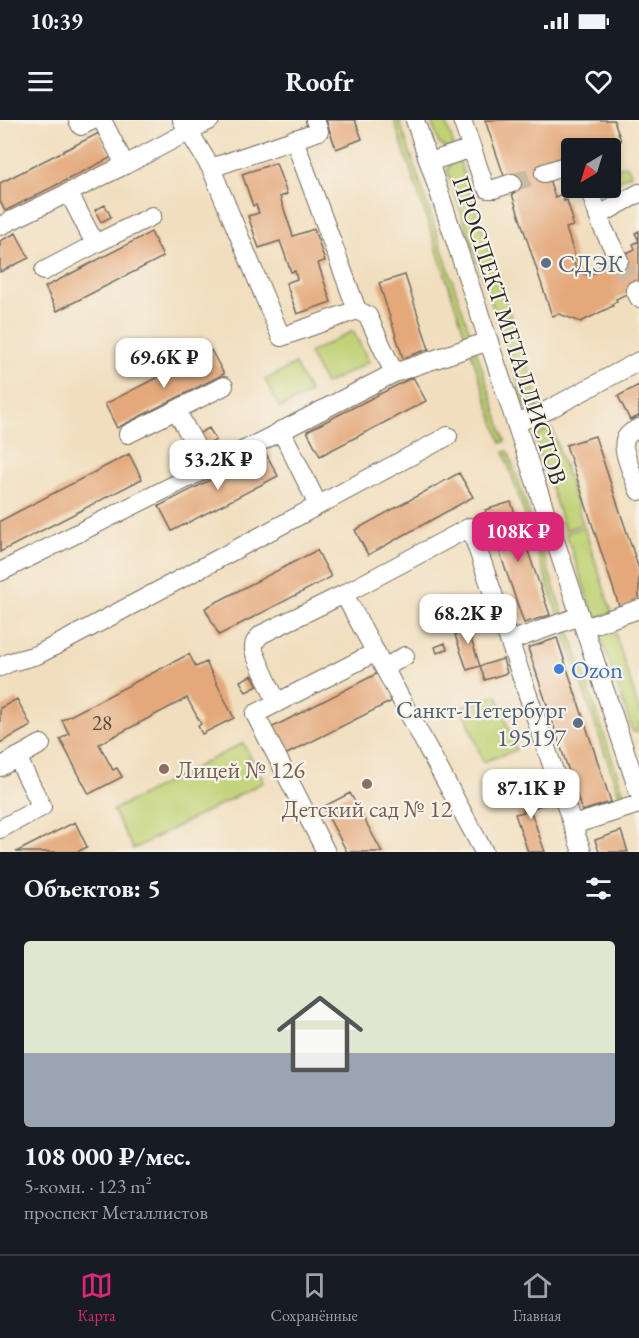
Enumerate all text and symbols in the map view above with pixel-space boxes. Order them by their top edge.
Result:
text: 10:39 [30,7,83,36]
text: Roofr [285,64,354,99]
icon: menu [24,65,57,98]
icon: heart [582,65,615,98]
north arrow [561,138,621,198]
map controls [561,138,621,198]
street label: ПРОСПЕКТ МЕТАЛЛИСТОВ [445,172,575,488]
place label: СДЭК [558,248,624,279]
marker: СДЭК [539,256,553,270]
pin: 69.6K ₽ [109,338,219,389]
text: 69.6K ₽ [130,344,198,370]
pin: 53.2K ₽ [163,440,273,491]
text: 53.2K ₽ [184,446,252,472]
pin: 108K ₽ [469,512,567,563]
text: 108K ₽ [486,518,550,544]
pin: 68.2K ₽ [413,594,523,645]
text: 68.2K ₽ [434,600,502,626]
place label: Ozon [571,654,623,685]
marker: Ozon [552,662,566,676]
place label: Санкт-Петербург 195197 [396,694,566,753]
house number: 28 [92,709,112,736]
marker: Санкт-Петербург 195197 [571,716,585,730]
place label: Лицей № 126 [176,754,305,785]
marker: Лицей № 126 [157,762,171,776]
pin: 87.1K ₽ [476,769,586,820]
text: 87.1K ₽ [497,775,565,801]
marker: Детский сад № 12 [360,777,374,791]
place label: Детский сад № 12 [282,793,453,824]
text: Объектов: 5 [24,871,161,905]
icon: filters [582,872,615,905]
icon: home [266,980,374,1088]
text: 108 000 ₽/мес. [24,1139,191,1173]
text: 5-комн. · 123 m² [24,1173,152,1199]
text: проспект Металлистов [24,1199,208,1225]
tab: Карта [77,1269,116,1326]
tab: Сохранённые [271,1269,358,1326]
tab: Главная [513,1269,562,1326]

